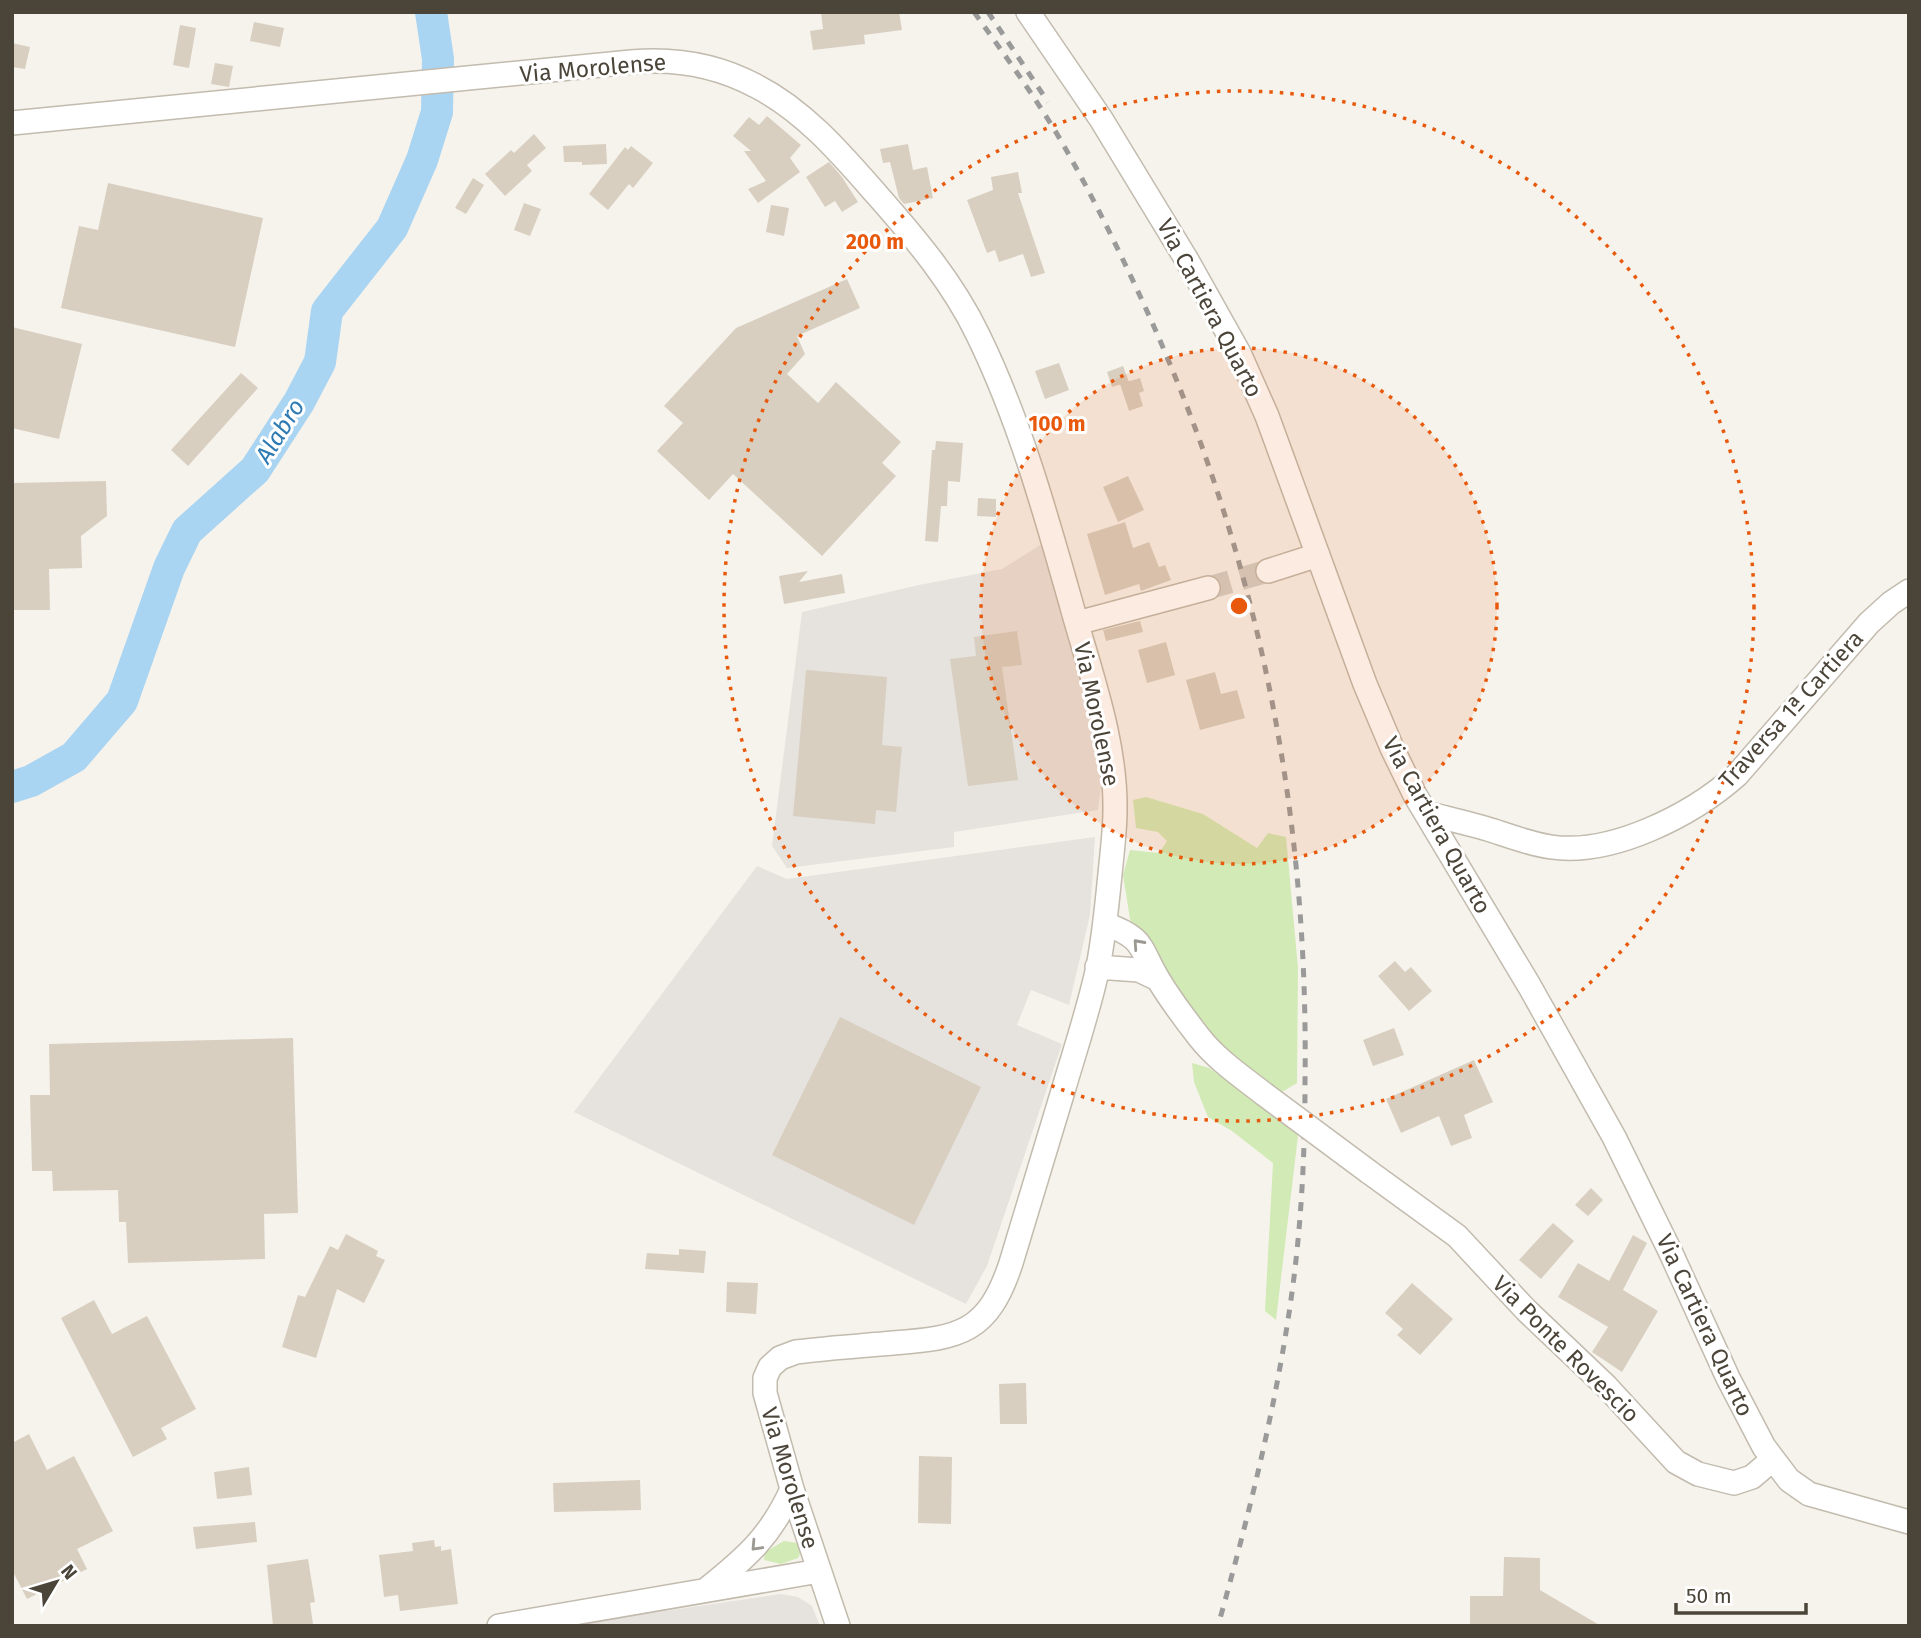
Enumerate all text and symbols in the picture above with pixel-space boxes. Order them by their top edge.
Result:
street label: Via Morolense [519,48,667,88]
street label: Via Cartiera Quarto [1151,214,1269,402]
text: 200 m [846,229,904,255]
water label: Alabro [249,394,310,469]
text: 100 m [1028,411,1086,437]
centre of rings [1227,594,1251,618]
street label: Traversa 1ª Cartiera [1713,624,1869,794]
street label: Via Morolense [1068,639,1126,789]
street label: Via Cartiera Quarto [1377,732,1497,918]
one-way arrow [1134,940,1146,953]
street label: Via Cartiera Quarto [1650,1229,1760,1421]
street label: Via Ponte Rovescio [1487,1270,1645,1428]
street label: Via Morolense [755,1404,825,1552]
one-way arrow [752,1538,764,1551]
north arrow [21,1547,91,1617]
text: N [56,1560,82,1584]
scale bar [1676,1572,1806,1616]
text: 50 m [1686,1583,1732,1609]

